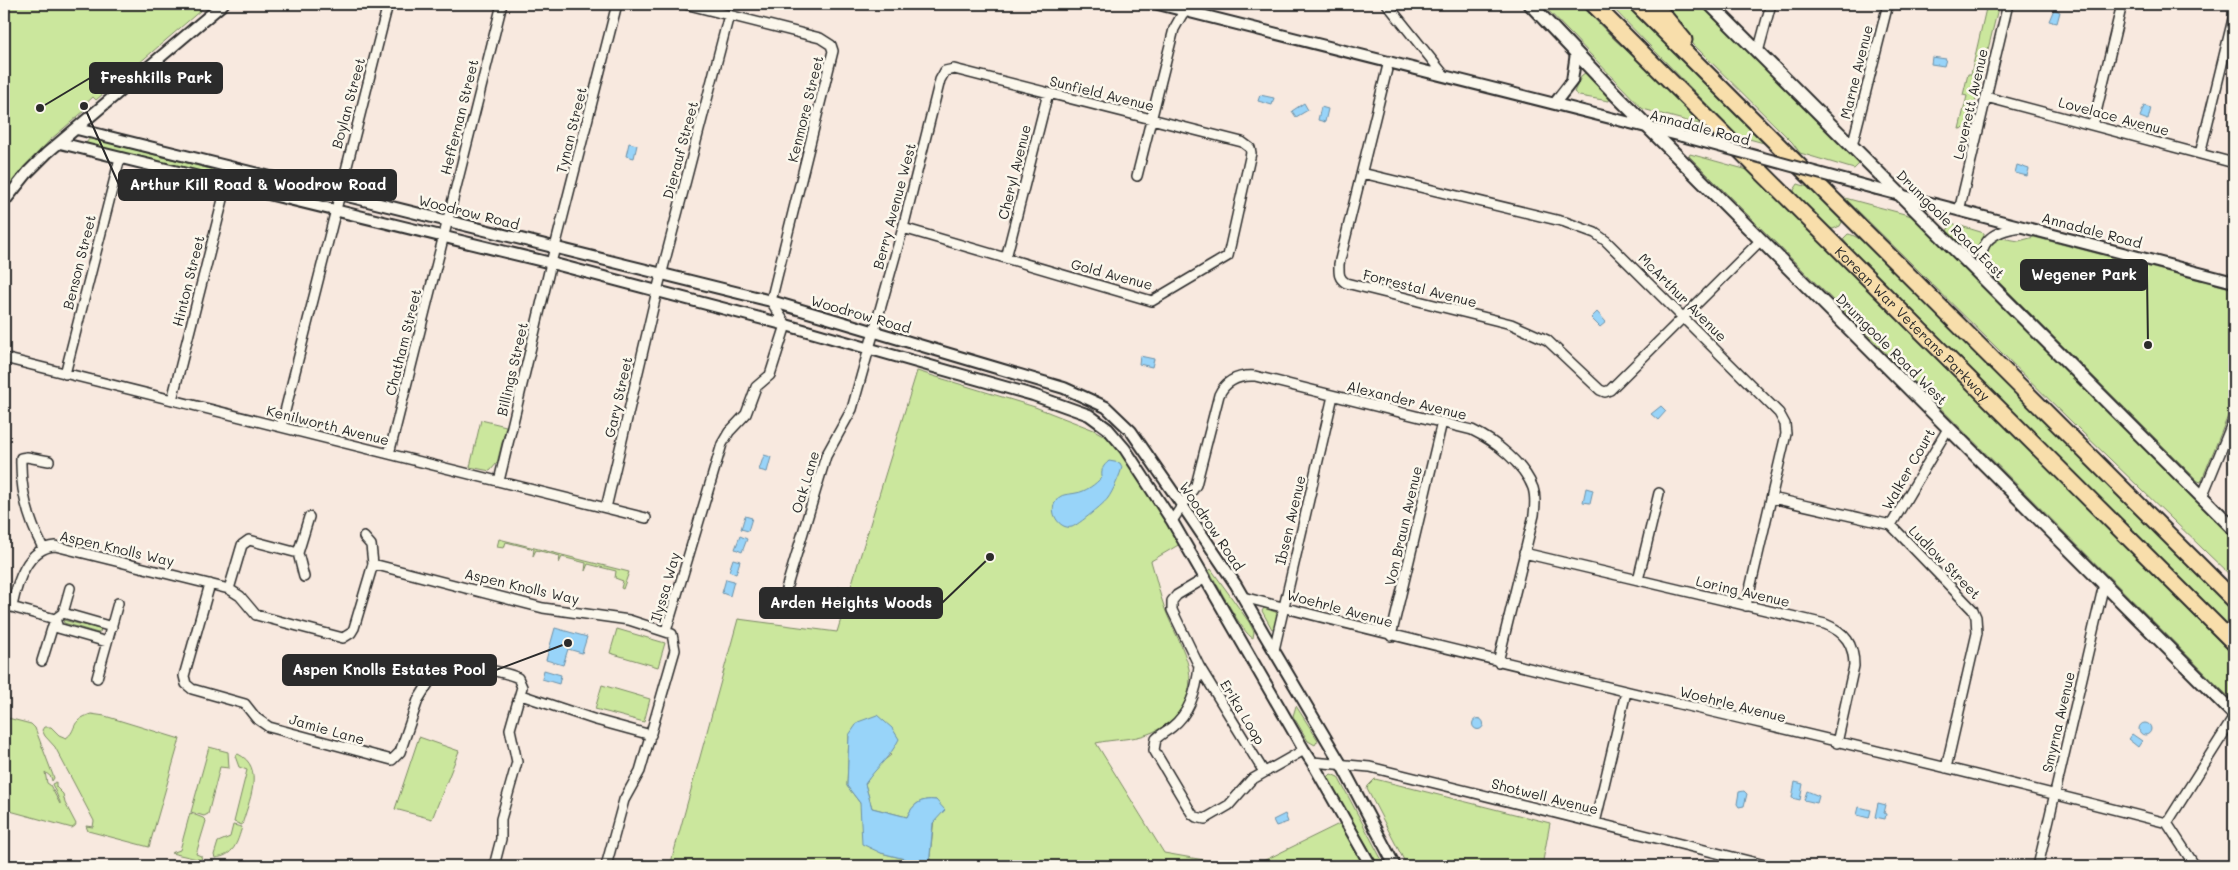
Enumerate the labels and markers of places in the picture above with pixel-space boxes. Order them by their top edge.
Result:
callout: Freshkills Park [90,63,222,93]
callout: Arthur Kill Road & Woodrow Road [119,170,396,200]
callout: Wegener Park [2021,260,2147,290]
callout: Arden Heights Woods [760,588,942,618]
callout: Aspen Knolls Estates Pool [283,655,496,685]

